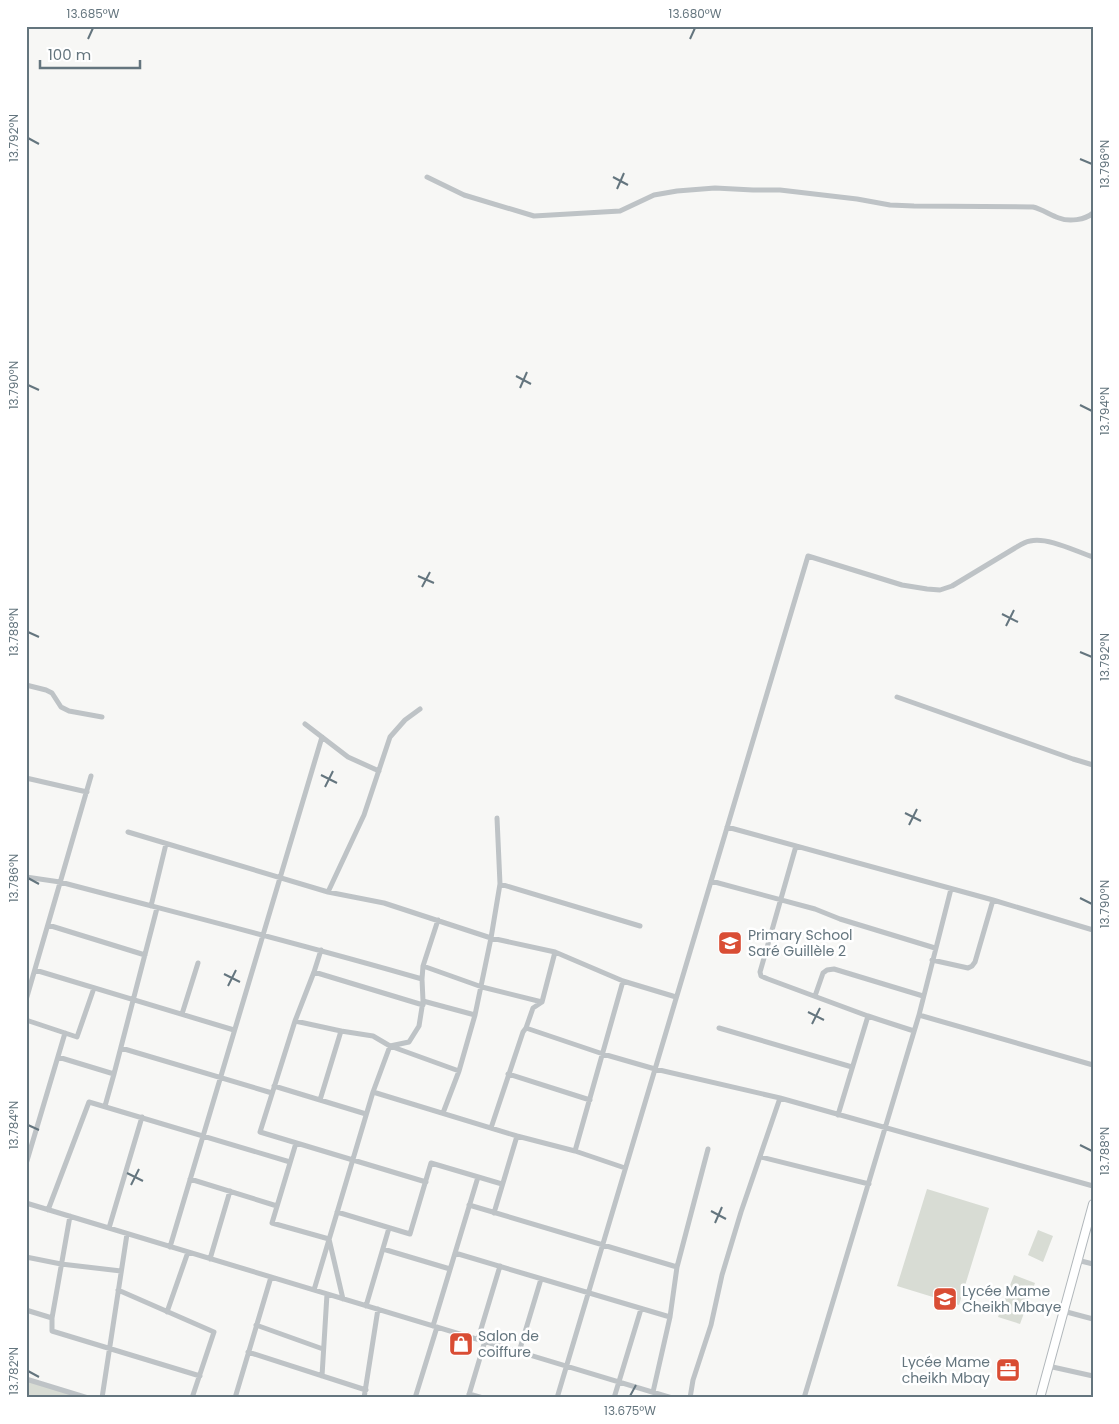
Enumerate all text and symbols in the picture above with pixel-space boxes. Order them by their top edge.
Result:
text: 13.685°W [67,5,120,22]
text: 13.680°W [669,5,722,22]
scale bar [40,38,140,70]
text: 100 m [48,44,91,65]
text: 13.792°N [5,114,22,162]
text: 13.796°N [1096,140,1113,188]
text: 13.790°N [5,361,22,409]
text: 13.794°N [1096,387,1113,435]
text: 13.788°N [5,608,22,656]
text: 13.792°N [1096,633,1113,681]
text: 13.786°N [5,854,22,902]
text: 13.790°N [1096,880,1113,928]
place label: Primary School Saré Guillèle 2 [748,925,853,961]
school or university icon: Primary School Saré Guillèle 2 [717,930,743,956]
text: 13.784°N [5,1101,22,1149]
text: 13.788°N [1096,1127,1113,1175]
place label: Lycée Mame Cheikh Mbaye [962,1281,1062,1317]
school or university icon: Lycée Mame Cheikh Mbaye [932,1286,958,1312]
place label: Salon de coiffure [478,1326,539,1362]
shop icon: Salon de coiffure [448,1331,474,1357]
text: 13.782°N [5,1347,22,1395]
place label: Lycée Mame cheikh Mbay [902,1352,990,1388]
office icon: Lycée Mame cheikh Mbay [995,1357,1021,1383]
text: 13.675°W [604,1402,656,1419]

